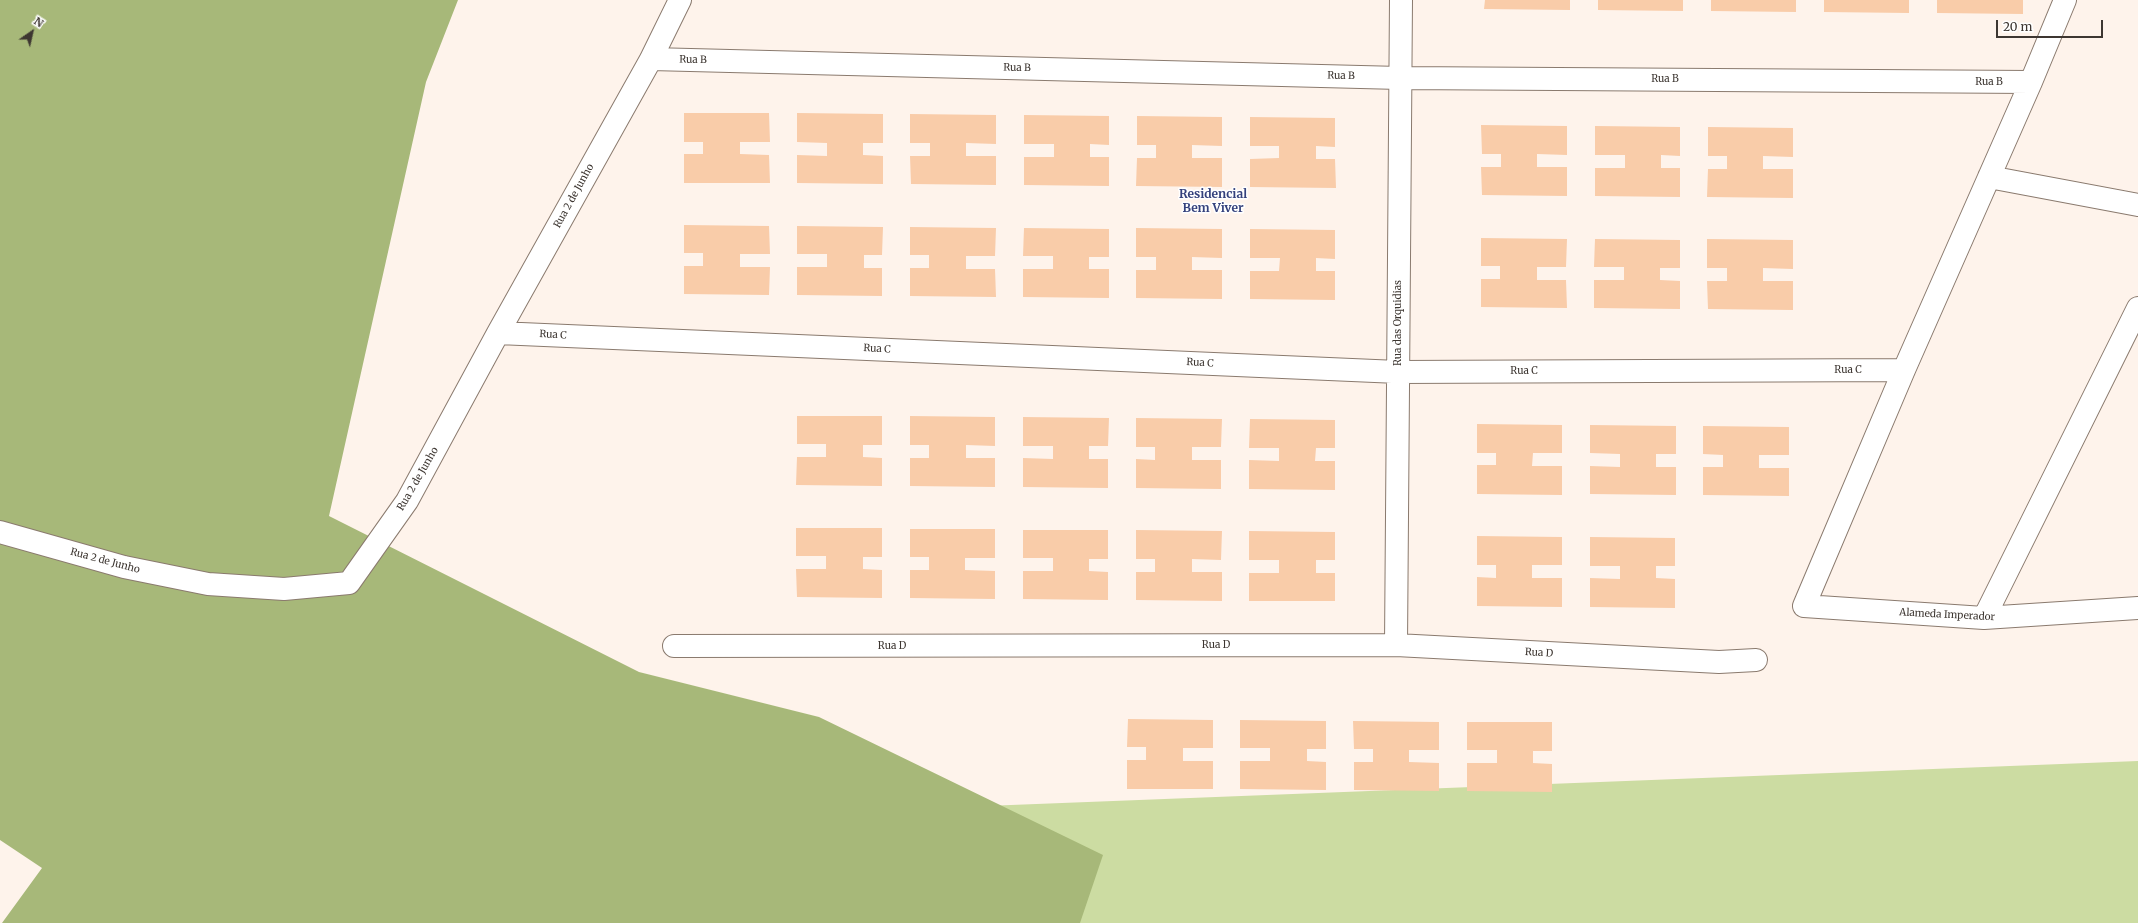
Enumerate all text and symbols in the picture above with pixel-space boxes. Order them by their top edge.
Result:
north arrow [12,12,52,52]
scale bar [1998,12,2105,38]
text: N [31,14,46,30]
text: 20 m [2003,19,2032,34]
street label: Rua B [679,54,707,66]
street label: Rua B [1003,62,1031,74]
street label: Rua B [1327,70,1355,82]
street label: Rua B [1651,73,1679,85]
street label: Rua B [1975,76,2003,88]
street label: Rua 2 de Junho [551,162,597,230]
district label: Residencial Bem Viver [1179,188,1247,216]
street label: Rua das Orquidias [1392,280,1404,366]
street label: Rua C [539,328,567,342]
street label: Rua C [863,342,891,356]
street label: Rua C [1186,356,1214,370]
street label: Rua C [1834,364,1862,376]
street label: Rua C [1510,365,1538,377]
street label: Rua 2 de Junho [395,445,441,513]
street label: Rua 2 de Junho [69,546,141,576]
street label: Alameda Imperador [1899,606,1995,624]
street label: Rua D [1202,639,1230,651]
street label: Rua D [878,640,906,652]
street label: Rua D [1525,646,1553,660]

